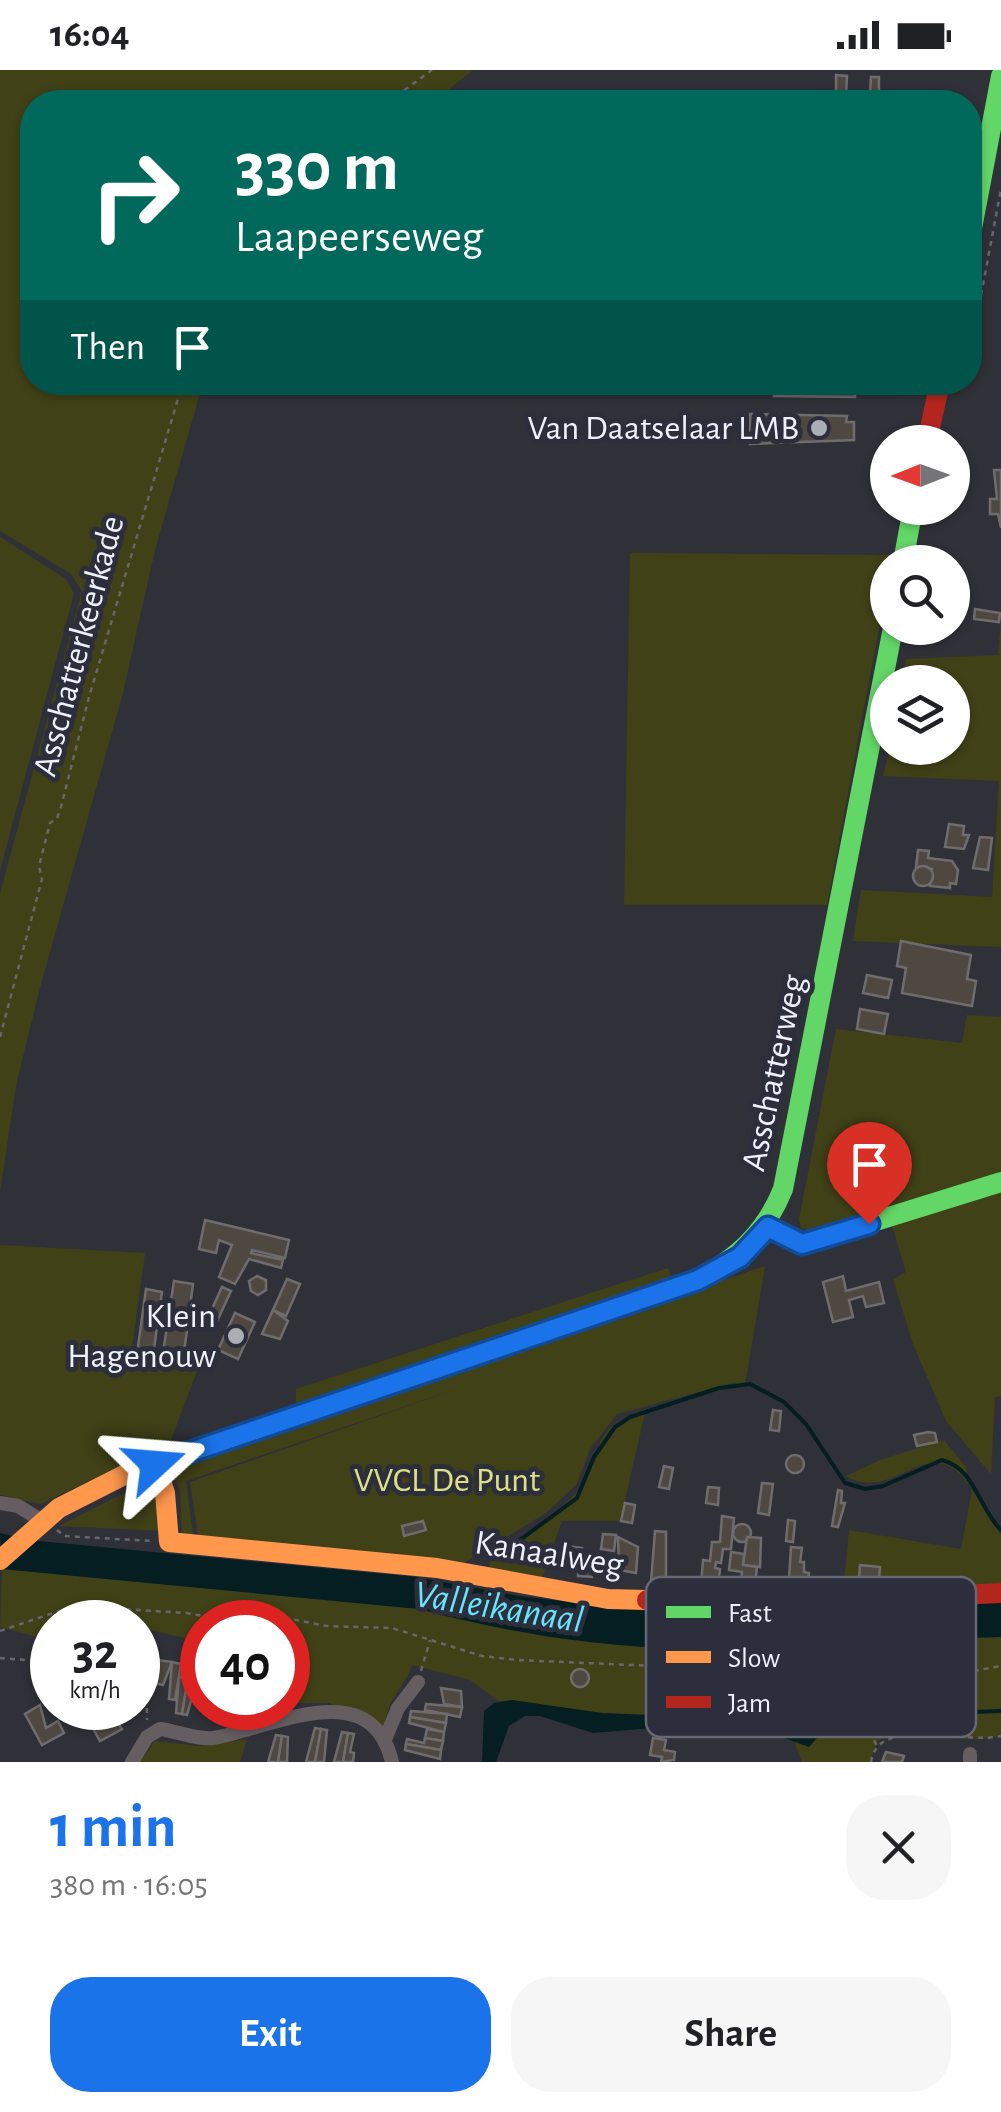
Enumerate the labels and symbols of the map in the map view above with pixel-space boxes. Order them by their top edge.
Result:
place label: Van Daatselaar LMB [528,411,799,446]
marker: Van Daatselaar LMB [808,417,830,439]
north arrow [870,425,970,525]
street label: Asschatterkeerkade [27,512,131,780]
street label: Asschatterweg [736,972,812,1174]
pin [827,1122,912,1225]
place label: Klein Hagenouw [67,1299,216,1374]
marker: Klein Hagenouw [225,1325,247,1347]
position arrow [103,1412,207,1516]
park label: VVCL De Punt [354,1463,540,1498]
street label: Kanaalweg [472,1525,626,1583]
water label: Valleikanaal [412,1576,586,1640]
legend [646,1577,976,1737]
speed limit sign: 40 [180,1600,310,1730]
text: Fast [728,1600,772,1628]
text: Slow [728,1645,780,1673]
text: Jam [728,1690,771,1718]

